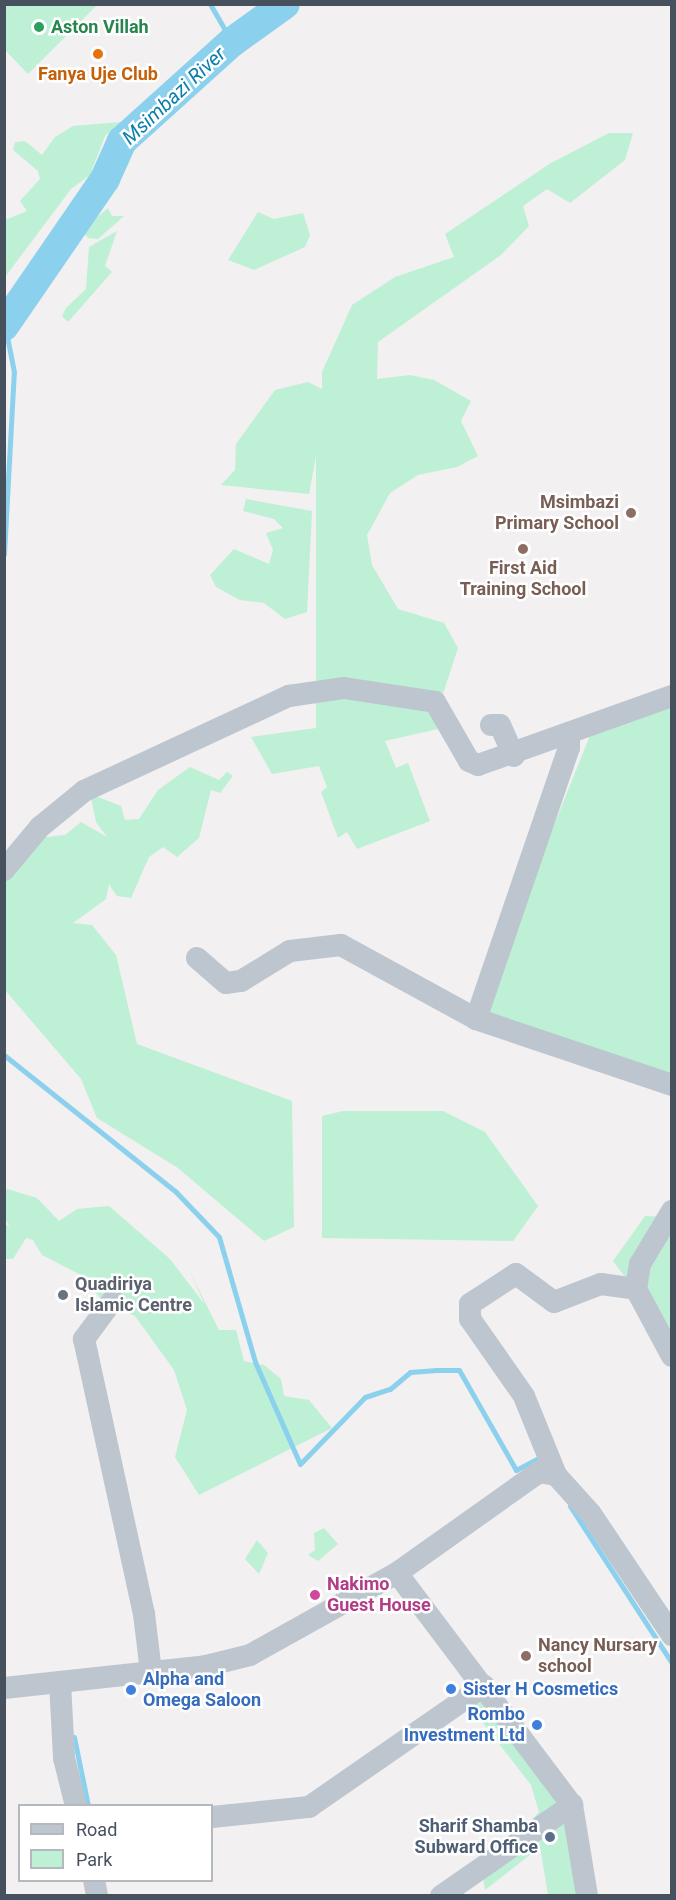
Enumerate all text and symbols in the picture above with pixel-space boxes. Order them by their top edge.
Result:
place label: Aston Villah [51,16,149,38]
marker: Aston Villah [32,20,46,34]
water label: Msimbazi River [117,42,231,150]
marker: Fanya Uje Club [91,47,105,61]
place label: Fanya Uje Club [38,63,158,85]
place label: Msimbazi Primary School [495,492,619,534]
marker: Msimbazi Primary School [624,506,638,520]
marker: First Aid Training School [516,542,530,556]
place label: First Aid Training School [460,558,586,600]
place label: Quadiriya Islamic Centre [75,1274,192,1316]
marker: Quadiriya Islamic Centre [56,1288,70,1302]
place label: Nakimo Guest House [327,1574,431,1616]
marker: Nakimo Guest House [308,1588,322,1602]
place label: Nancy Nursary school [538,1635,657,1678]
marker: Nancy Nursary school [519,1649,533,1663]
place label: Alpha and Omega Saloon [143,1669,261,1712]
place label: Sister H Cosmetics [463,1678,618,1700]
marker: Sister H Cosmetics [444,1682,458,1696]
marker: Alpha and Omega Saloon [124,1683,138,1697]
place label: Rombo Investment Ltd [404,1704,525,1746]
marker: Rombo Investment Ltd [530,1718,544,1732]
legend [18,1804,213,1882]
place label: Sharif Shamba Subward Office [415,1816,538,1858]
text: Road [76,1819,117,1840]
marker: Sharif Shamba Subward Office [543,1830,557,1844]
text: Park [76,1849,112,1870]

